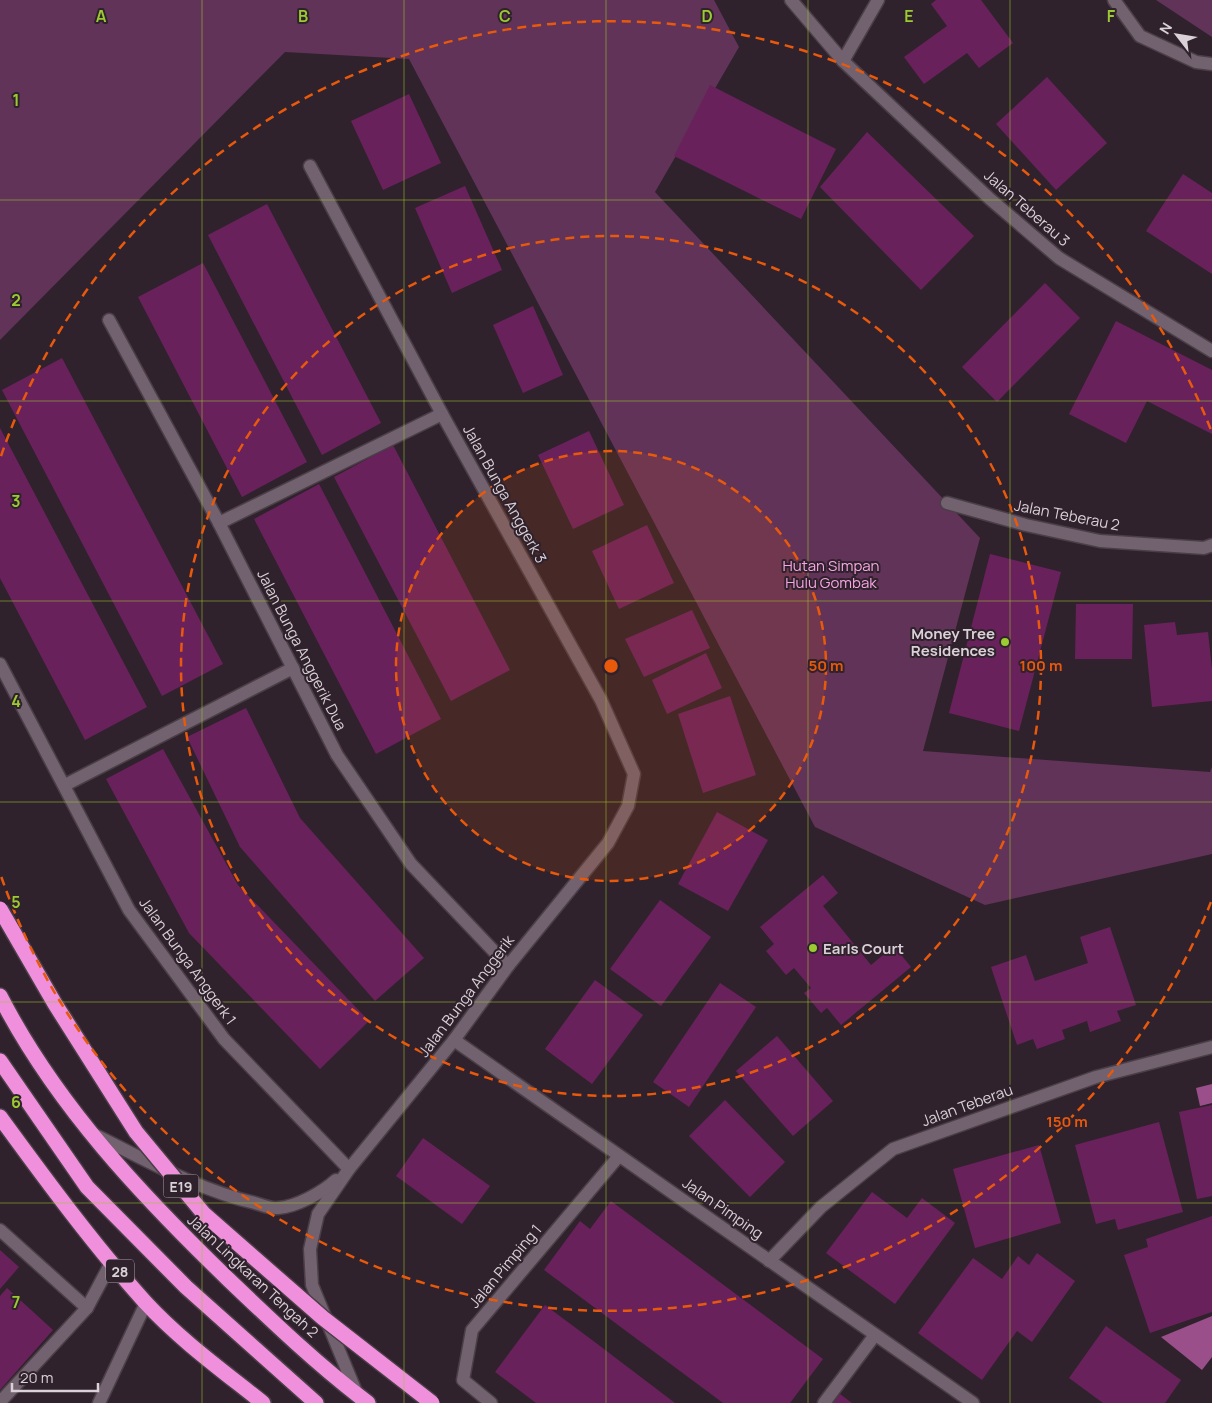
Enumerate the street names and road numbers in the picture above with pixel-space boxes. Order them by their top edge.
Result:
street label: Jalan Teberau 3 [980,165,1074,251]
street label: Jalan Bunga Anggerk 3 [458,421,552,567]
street label: Jalan Teberau 2 [1012,494,1122,536]
street label: Jalan Bunga Anggerik Dua [252,566,352,734]
street label: Jalan Bunga Anggerk 1 [135,893,241,1029]
street label: Jalan Bunga Anggerik [413,930,519,1061]
street label: Jalan Teberau [919,1079,1015,1131]
street label: Jalan Pimping [678,1172,768,1244]
road number: E19 [164,1174,198,1198]
street label: Jalan Lingkaran Tengah 2 [183,1210,323,1342]
street label: Jalan Pimping 1 [464,1220,546,1312]
road number: 28 [106,1260,134,1282]

